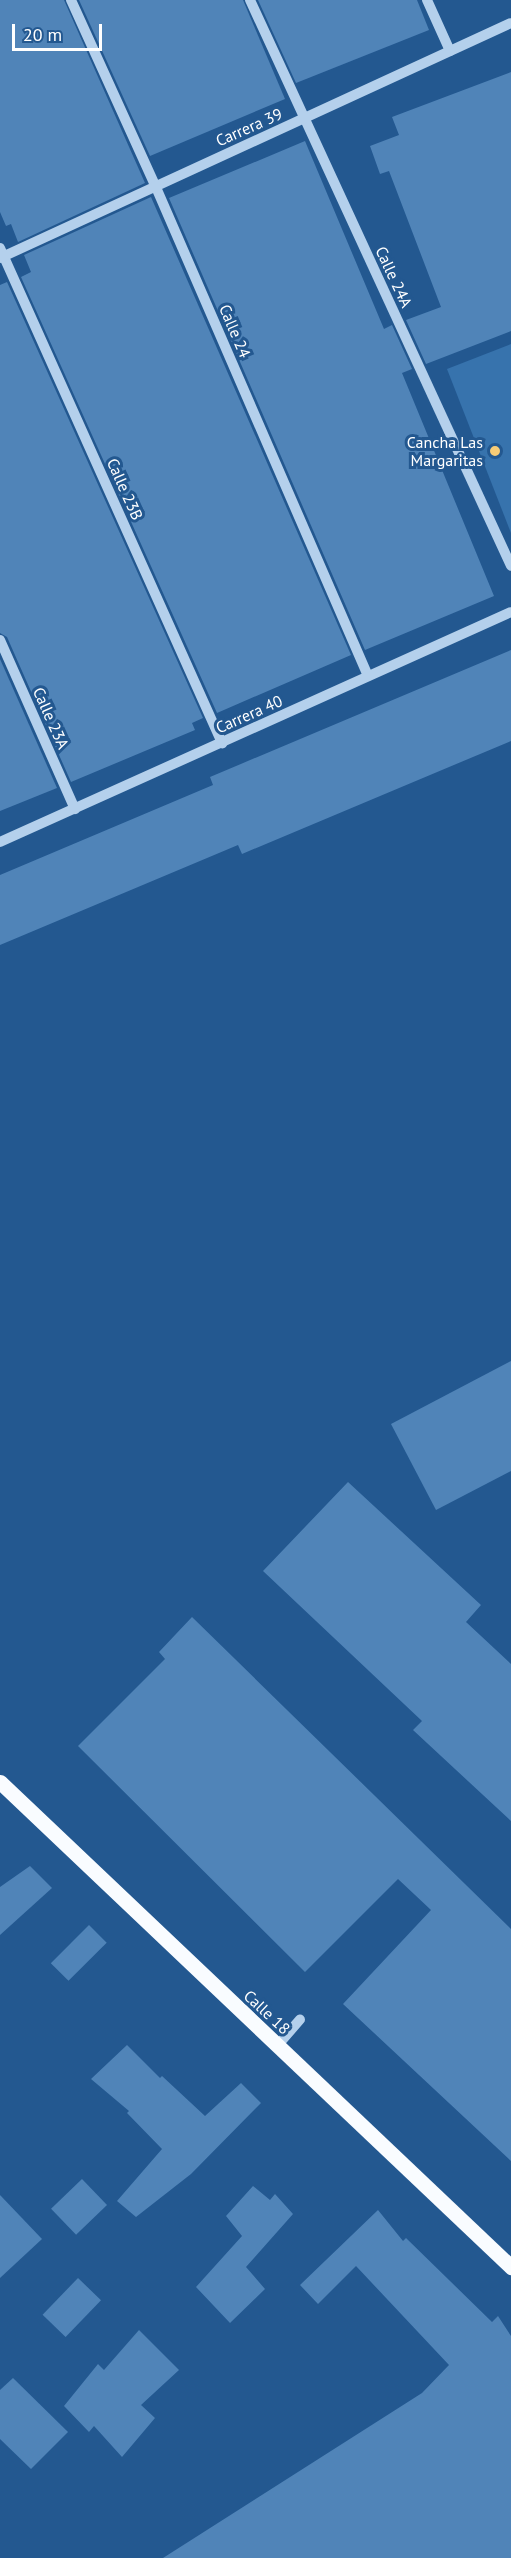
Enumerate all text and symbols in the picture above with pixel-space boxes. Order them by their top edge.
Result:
scale bar [15,12,105,50]
text: 20 m [23,23,62,46]
street label: Carrera 39 [213,104,285,150]
street label: Calle 24A [371,243,417,311]
street label: Calle 24 [215,301,255,361]
place label: Cancha Las Margaritas [407,432,483,470]
marker: Cancha Las Margaritas [488,444,502,458]
street label: Calle 23B [103,455,147,523]
street label: Calle 23A [29,684,73,752]
street label: Carrera 40 [213,691,285,737]
street label: Calle 18 [240,1986,294,2038]

